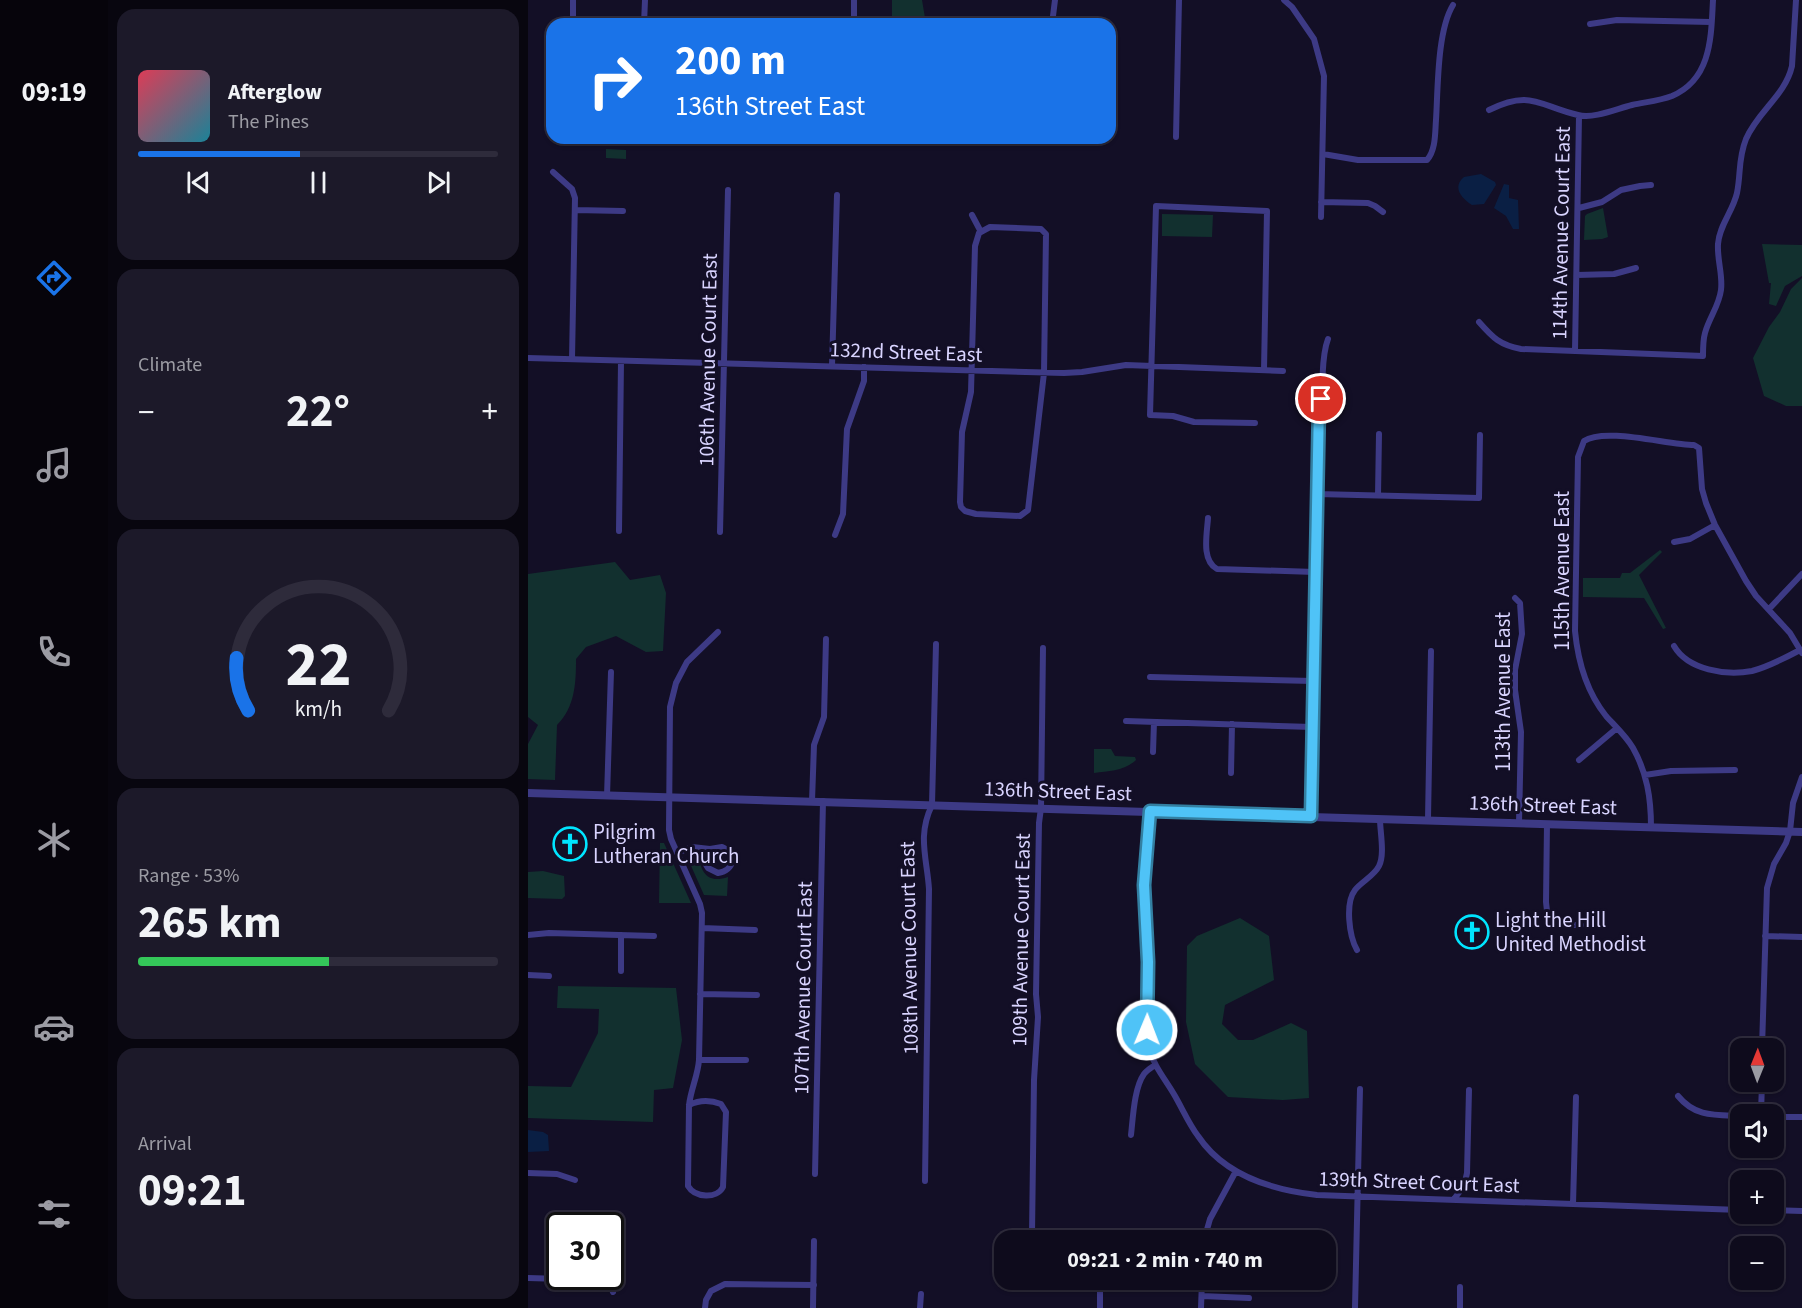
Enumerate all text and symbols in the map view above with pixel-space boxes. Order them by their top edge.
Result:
text: 200 m [675,31,786,91]
icon: right [576,42,654,120]
text: 09:19 [21,73,87,112]
text: Afterglow [228,76,322,108]
text: 136th Street East [675,87,865,126]
text: The Pines [228,108,309,136]
street label: 114th Avenue Court East [1544,126,1578,340]
icon: previous [182,166,215,199]
icon: pause [302,166,335,199]
icon: next [422,166,455,199]
street label: 106th Avenue Court East [691,253,725,467]
icon: directions [33,257,75,299]
street label: 132nd Street East [829,334,983,370]
text: Climate [138,351,202,379]
pin [1295,373,1346,424]
text: 22° [286,380,350,444]
icon: arrive [1304,382,1337,415]
text: − [138,389,154,436]
text: + [482,389,498,436]
icon: music [33,444,75,486]
street label: 115th Avenue East [1547,491,1577,651]
street label: 113th Avenue East [1488,612,1518,772]
text: 22 [285,621,351,710]
icon: phone [33,631,75,673]
text: km/h [294,694,342,725]
street label: 136th Street East [984,773,1132,809]
street label: 136th Street East [1469,787,1617,823]
place label: Pilgrim Lutheran Church [593,817,739,871]
icon: climate [33,819,75,861]
church icon: Pilgrim Lutheran Church [552,826,588,862]
street label: 109th Avenue Court East [1004,833,1038,1047]
street label: 108th Avenue Court East [892,841,926,1055]
text: Range · 53% [138,862,239,890]
street label: 107th Avenue Court East [786,881,820,1095]
text: 265 km [138,891,282,955]
place label: Light the Hill United Methodist [1495,905,1646,959]
church icon: Light the Hill United Methodist [1454,914,1490,950]
position arrow [1115,998,1179,1062]
icon: car [33,1006,75,1048]
north arrow [1730,1038,1784,1092]
map controls [1730,1038,1784,1290]
button: sound [1730,1104,1784,1158]
text: Arrival [138,1130,192,1158]
text: 09:21 [138,1159,247,1223]
street label: 139th Street Court East [1318,1163,1520,1201]
button: + [1730,1170,1784,1224]
icon: filters [33,1193,75,1235]
speed limit sign: 30 [546,1212,624,1290]
button: − [1730,1236,1784,1290]
text: 09:21 · 2 min · 740 m [1067,1244,1263,1276]

